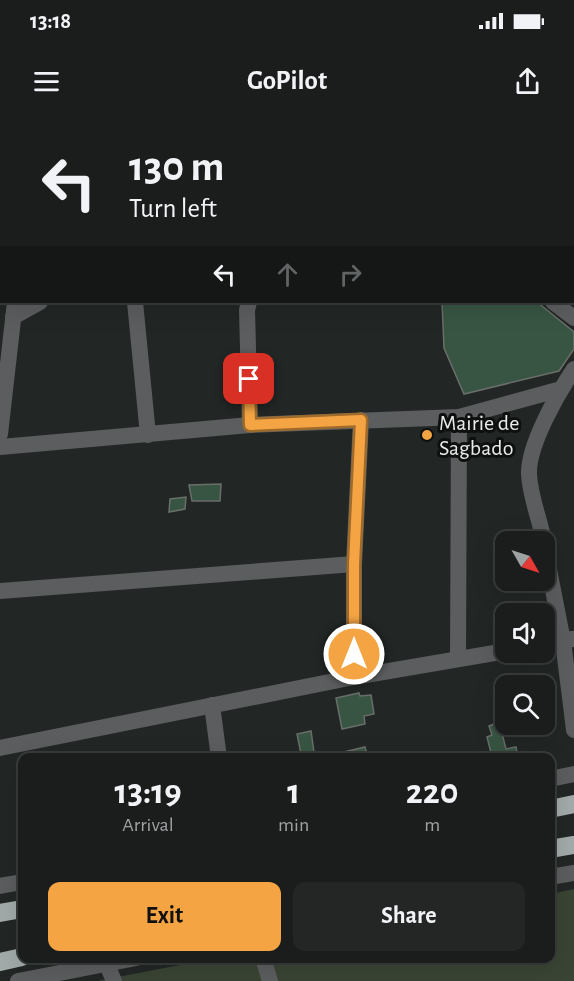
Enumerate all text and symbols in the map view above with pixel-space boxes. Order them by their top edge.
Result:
text: 13:18 [30,10,71,32]
icon: menu [30,65,63,98]
icon: share [511,65,544,98]
text: GoPilot [247,67,327,94]
icon: left [30,144,108,222]
text: 130 m [129,146,224,188]
text: Turn left [129,195,217,222]
icon: left [208,258,241,291]
icon: ahead [271,258,304,291]
icon: right [334,258,367,291]
pin [223,353,274,404]
icon: arrive [232,362,265,395]
place label: Mairie de Sagbado [439,412,519,459]
marker: Mairie de Sagbado [420,428,434,442]
north arrow [495,531,555,591]
map controls [495,531,555,735]
button: sound [495,603,555,663]
position arrow [322,622,386,686]
button: search [495,675,555,735]
text: 13:19 [115,774,182,810]
text: 1 [287,774,300,810]
text: 220 [406,774,458,810]
text: Arrival [122,815,174,835]
text: min [278,815,309,835]
text: m [424,815,440,835]
button: Exit [48,882,281,951]
button: Share [293,882,525,951]

